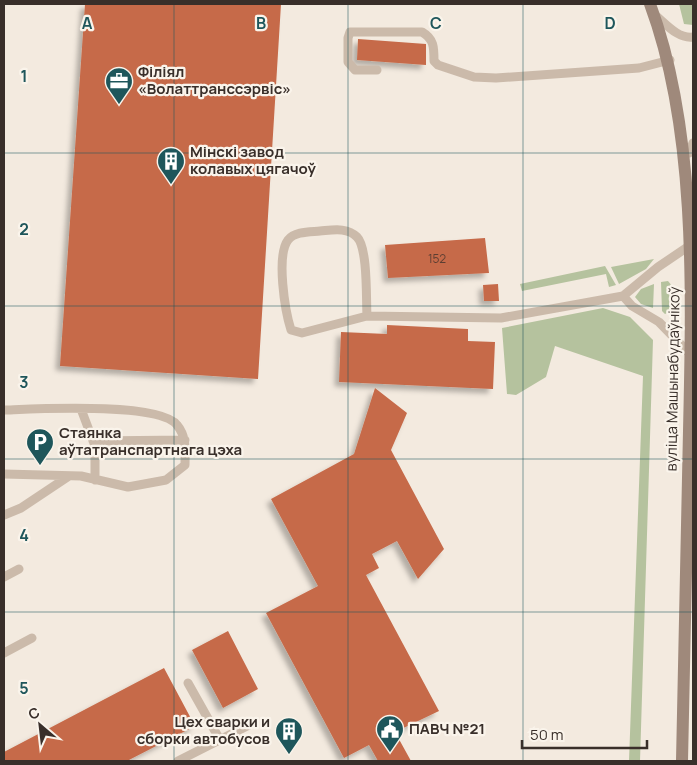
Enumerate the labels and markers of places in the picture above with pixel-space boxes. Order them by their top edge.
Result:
place label: Філіял «Волаттранссэрвіс» [138,61,291,99]
office icon: Філіял «Волаттранссэрвіс» [104,66,134,105]
place label: Мінскі завод колавых цягачоў [190,141,316,179]
building icon: Мінскі завод колавых цягачоў [156,146,186,185]
place label: Стаянка аўтатранспартнага цэха [59,422,242,460]
parking icon: Стаянка аўтатранспартнага цэха [25,427,55,466]
place label: Цех сварки и сборки автобусов [137,711,270,749]
public building icon: ПАВЧ №21 [375,714,405,753]
building icon: Цех сварки и сборки автобусов [274,716,304,755]
place label: ПАВЧ №21 [409,718,485,739]

